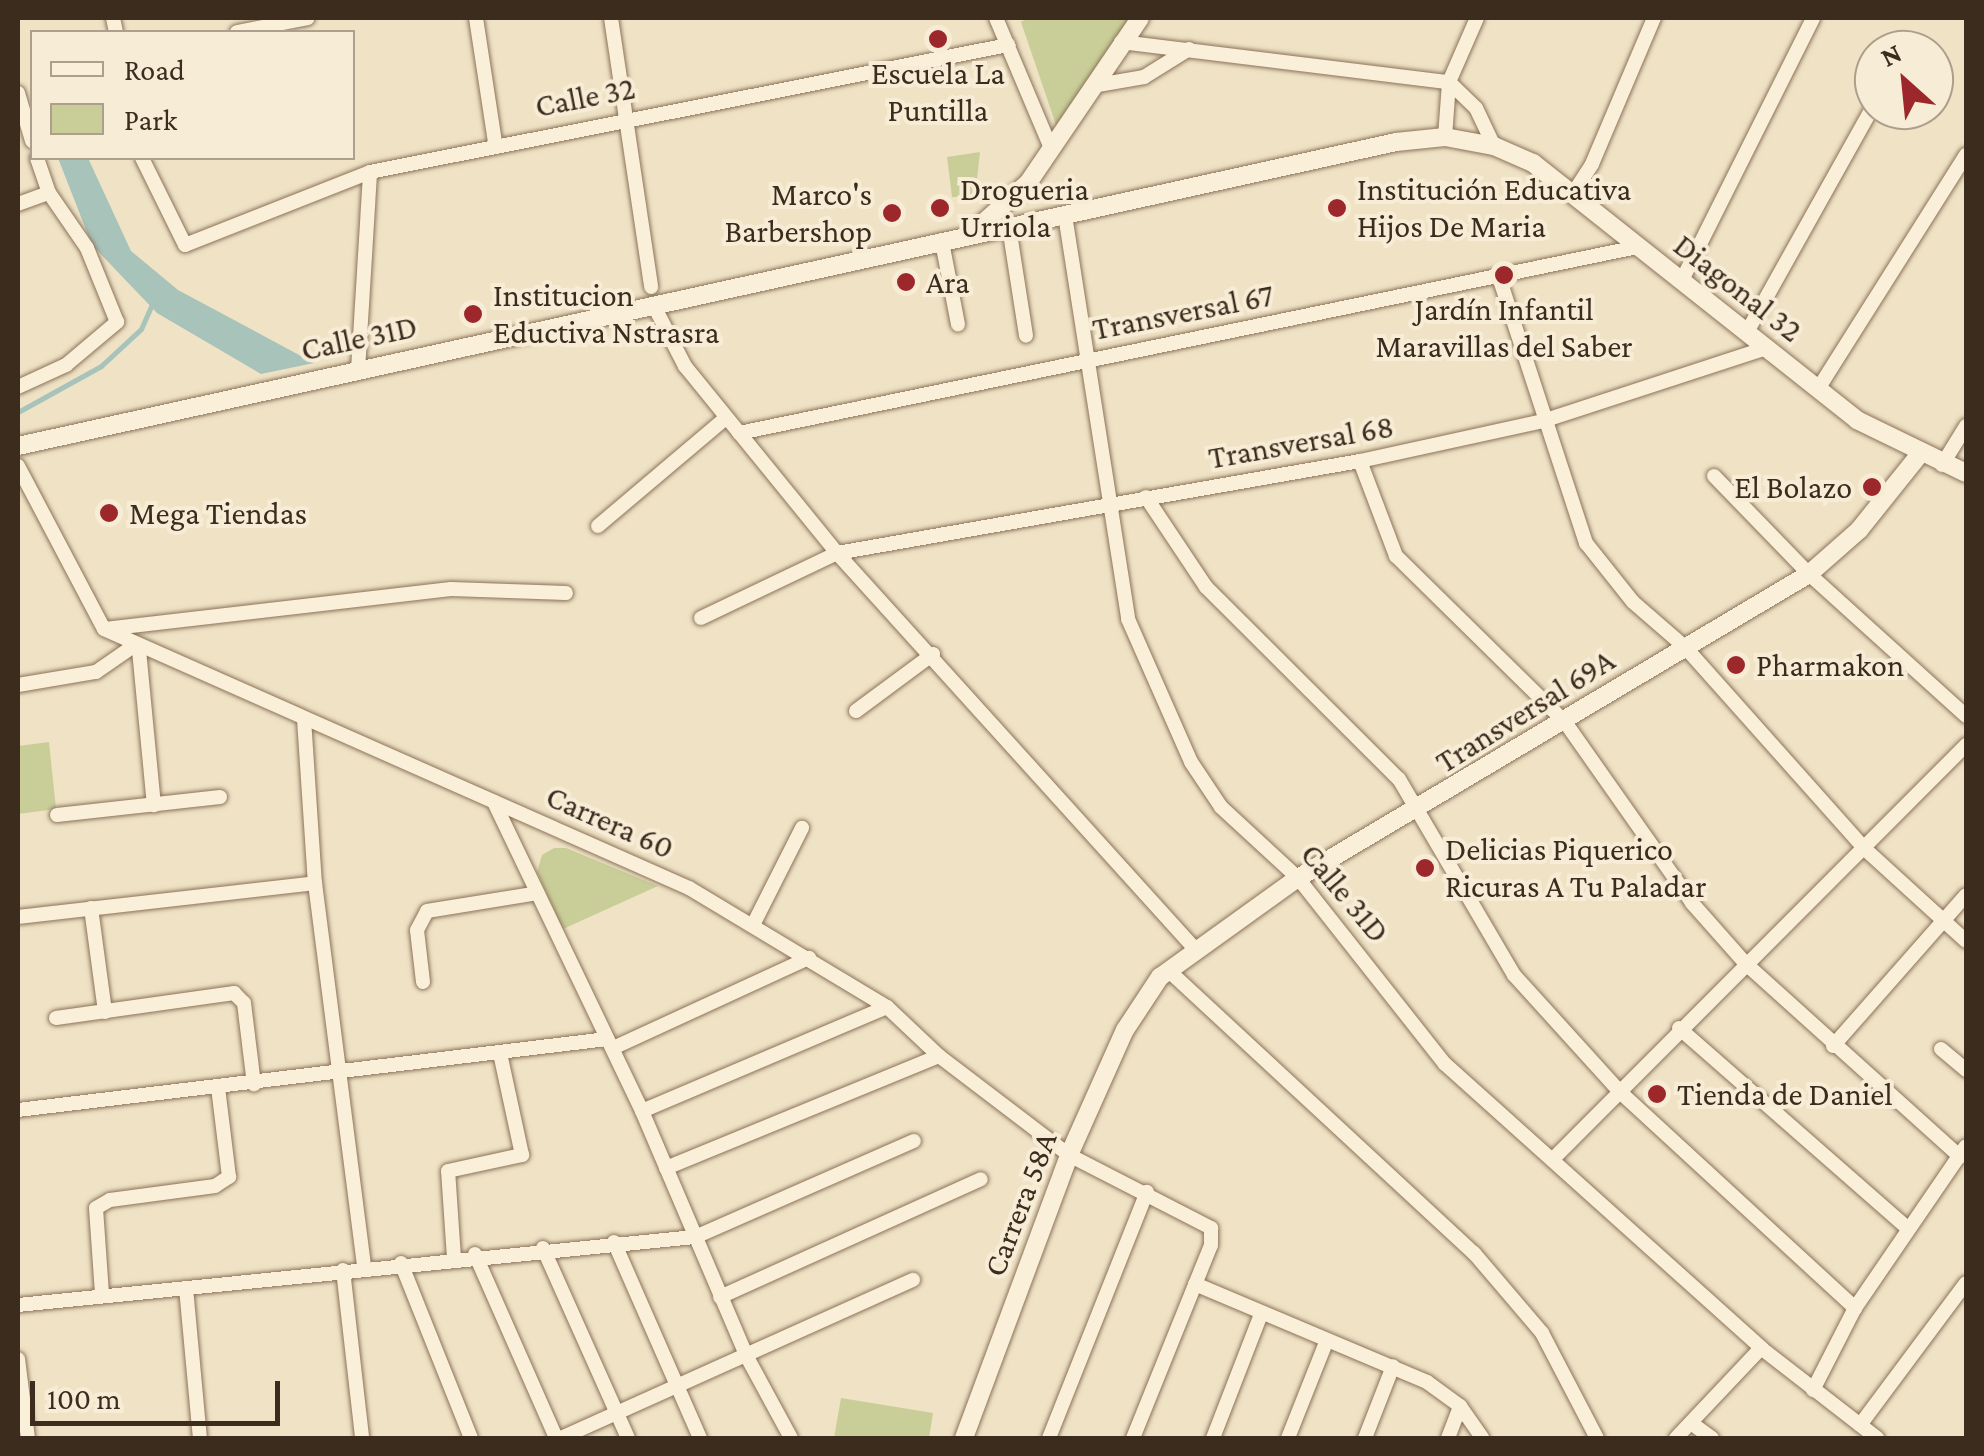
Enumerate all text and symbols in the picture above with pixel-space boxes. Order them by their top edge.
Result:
marker: Escuela La Puntilla [927,28,949,50]
legend [30,30,355,160]
north arrow [1854,30,1954,130]
text: N [1876,36,1907,73]
text: Road [124,53,185,86]
place label: Escuela La Puntilla [871,55,1005,130]
street label: Calle 32 [532,69,638,125]
text: Park [124,103,177,136]
place label: Drogueria Urriola [960,171,1089,246]
place label: Institución Educativa Hijos De Maria [1357,171,1631,246]
place label: Marco's Barbershop [724,176,872,251]
marker: Drogueria Urriola [929,197,951,219]
marker: Institución Educativa Hijos De Maria [1326,197,1348,219]
marker: Marco's Barbershop [881,202,903,224]
street label: Diagonal 32 [1666,226,1810,350]
place label: Ara [926,263,970,301]
marker: Jardín Infantil Maravillas del Saber [1493,264,1515,286]
marker: Ara [895,271,917,293]
street label: Transversal 67 [1089,276,1277,348]
place label: Institucion Eductiva Nstrasra [493,277,719,352]
place label: Jardín Infantil Maravillas del Saber [1375,291,1633,366]
marker: Institucion Eductiva Nstrasra [462,303,484,325]
street label: Calle 31D [298,307,420,369]
street label: Transversal 68 [1205,407,1397,477]
place label: El Bolazo [1734,468,1852,506]
marker: El Bolazo [1861,476,1883,498]
place label: Mega Tiendas [129,494,307,532]
marker: Mega Tiendas [98,502,120,524]
street label: Transversal 69A [1428,641,1622,781]
place label: Pharmakon [1756,646,1904,684]
marker: Pharmakon [1725,654,1747,676]
street label: Carrera 60 [540,777,680,867]
place label: Delicias Piquerico Ricuras A Tu Paladar [1445,831,1707,906]
street label: Calle 31D [1293,836,1397,950]
marker: Delicias Piquerico Ricuras A Tu Paladar [1414,857,1436,879]
place label: Tienda de Daniel [1677,1075,1893,1113]
marker: Tienda de Daniel [1646,1083,1668,1105]
street label: Carrera 58A [975,1126,1065,1282]
scale bar [35,1361,285,1423]
text: 100 m [47,1382,121,1415]

